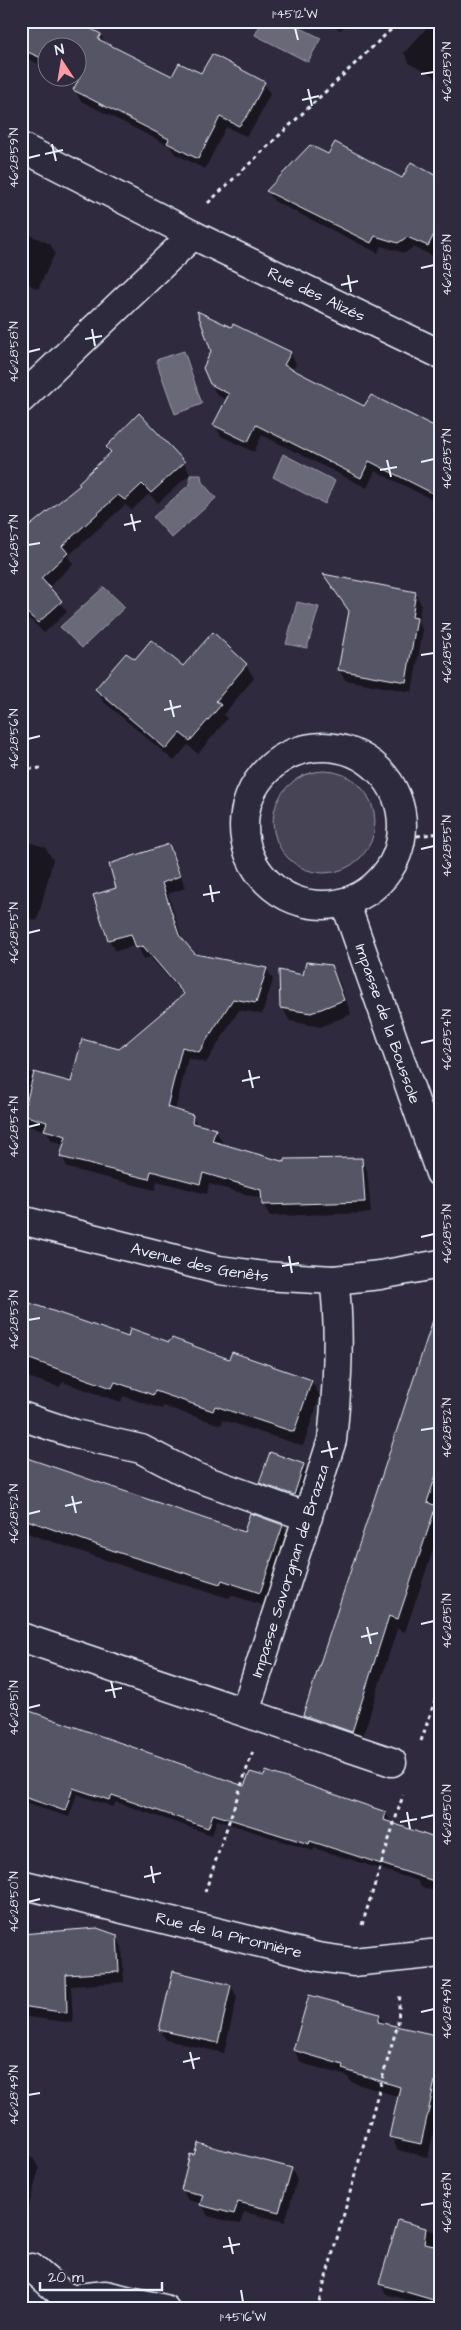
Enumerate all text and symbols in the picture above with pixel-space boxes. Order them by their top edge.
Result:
text: 1°45'12"W [272,6,318,23]
north arrow [38,38,88,88]
text: N [53,40,66,61]
text: 46°28'59"N [439,41,456,102]
text: 46°28'59"N [6,127,23,188]
text: 46°28'58"N [439,234,456,296]
street label: Rue des Alizés [264,262,369,327]
text: 46°28'58"N [6,321,23,383]
text: 46°28'57"N [439,428,456,490]
text: 46°28'57"N [6,514,23,576]
text: 46°28'56"N [439,622,456,684]
text: 46°28'56"N [6,708,23,770]
text: 46°28'55"N [439,814,456,877]
text: 46°28'55"N [6,901,23,964]
street label: Impasse de la Boussole [349,941,426,1107]
text: 46°28'54"N [439,1009,456,1071]
text: 46°28'54"N [6,1096,23,1158]
text: 46°28'53"N [439,1204,456,1264]
street label: Avenue des Genêts [129,1237,269,1287]
text: 46°28'53"N [6,1290,23,1350]
text: 46°28'52"N [439,1397,456,1458]
street label: Impasse Savorgnan de Brazza [246,1462,334,1680]
text: 46°28'52"N [6,1483,23,1544]
text: 46°28'51"N [439,1593,456,1649]
text: 46°28'51"N [6,1680,23,1736]
text: 46°28'50"N [439,1784,456,1846]
text: 46°28'50"N [6,1871,23,1933]
street label: Rue de la Pironnière [153,1907,305,1964]
text: 46°28'49"N [439,1978,456,2039]
text: 46°28'49"N [6,2064,23,2125]
text: 46°28'48"N [439,2172,456,2234]
scale bar [40,2260,162,2292]
text: 20 m [48,2267,84,2288]
text: 1°45'16"W [220,2309,267,2326]

